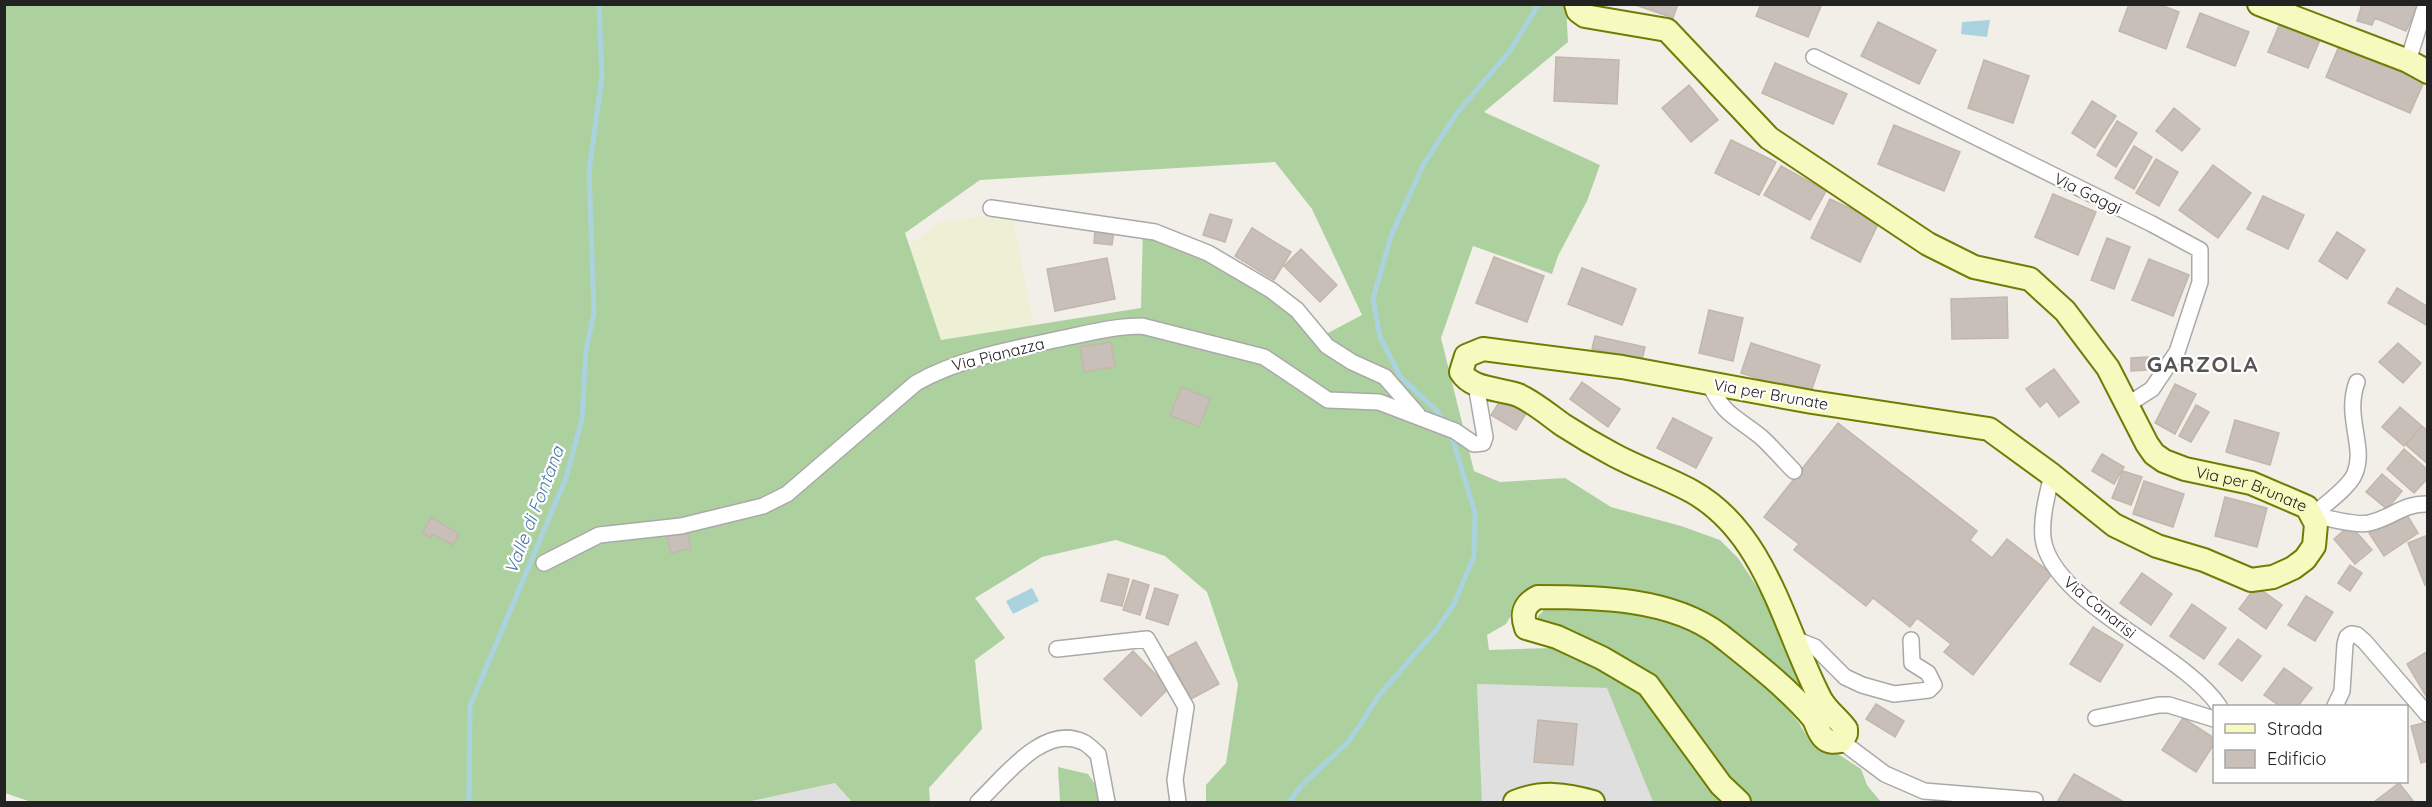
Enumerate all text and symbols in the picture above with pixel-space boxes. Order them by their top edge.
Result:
street label: Via Gaggi [2051,168,2125,218]
street label: Via Pianazza [950,333,1046,375]
district label: GARZOLA [2147,350,2259,378]
street label: Via per Brunate [1712,374,1830,414]
water label: Valle di Fontana [499,442,569,577]
street label: Via per Brunate [2194,462,2310,516]
street label: Via Canarisi [2060,572,2140,642]
legend [2213,705,2408,783]
text: Strada [2267,717,2323,740]
text: Edificio [2267,747,2326,770]

